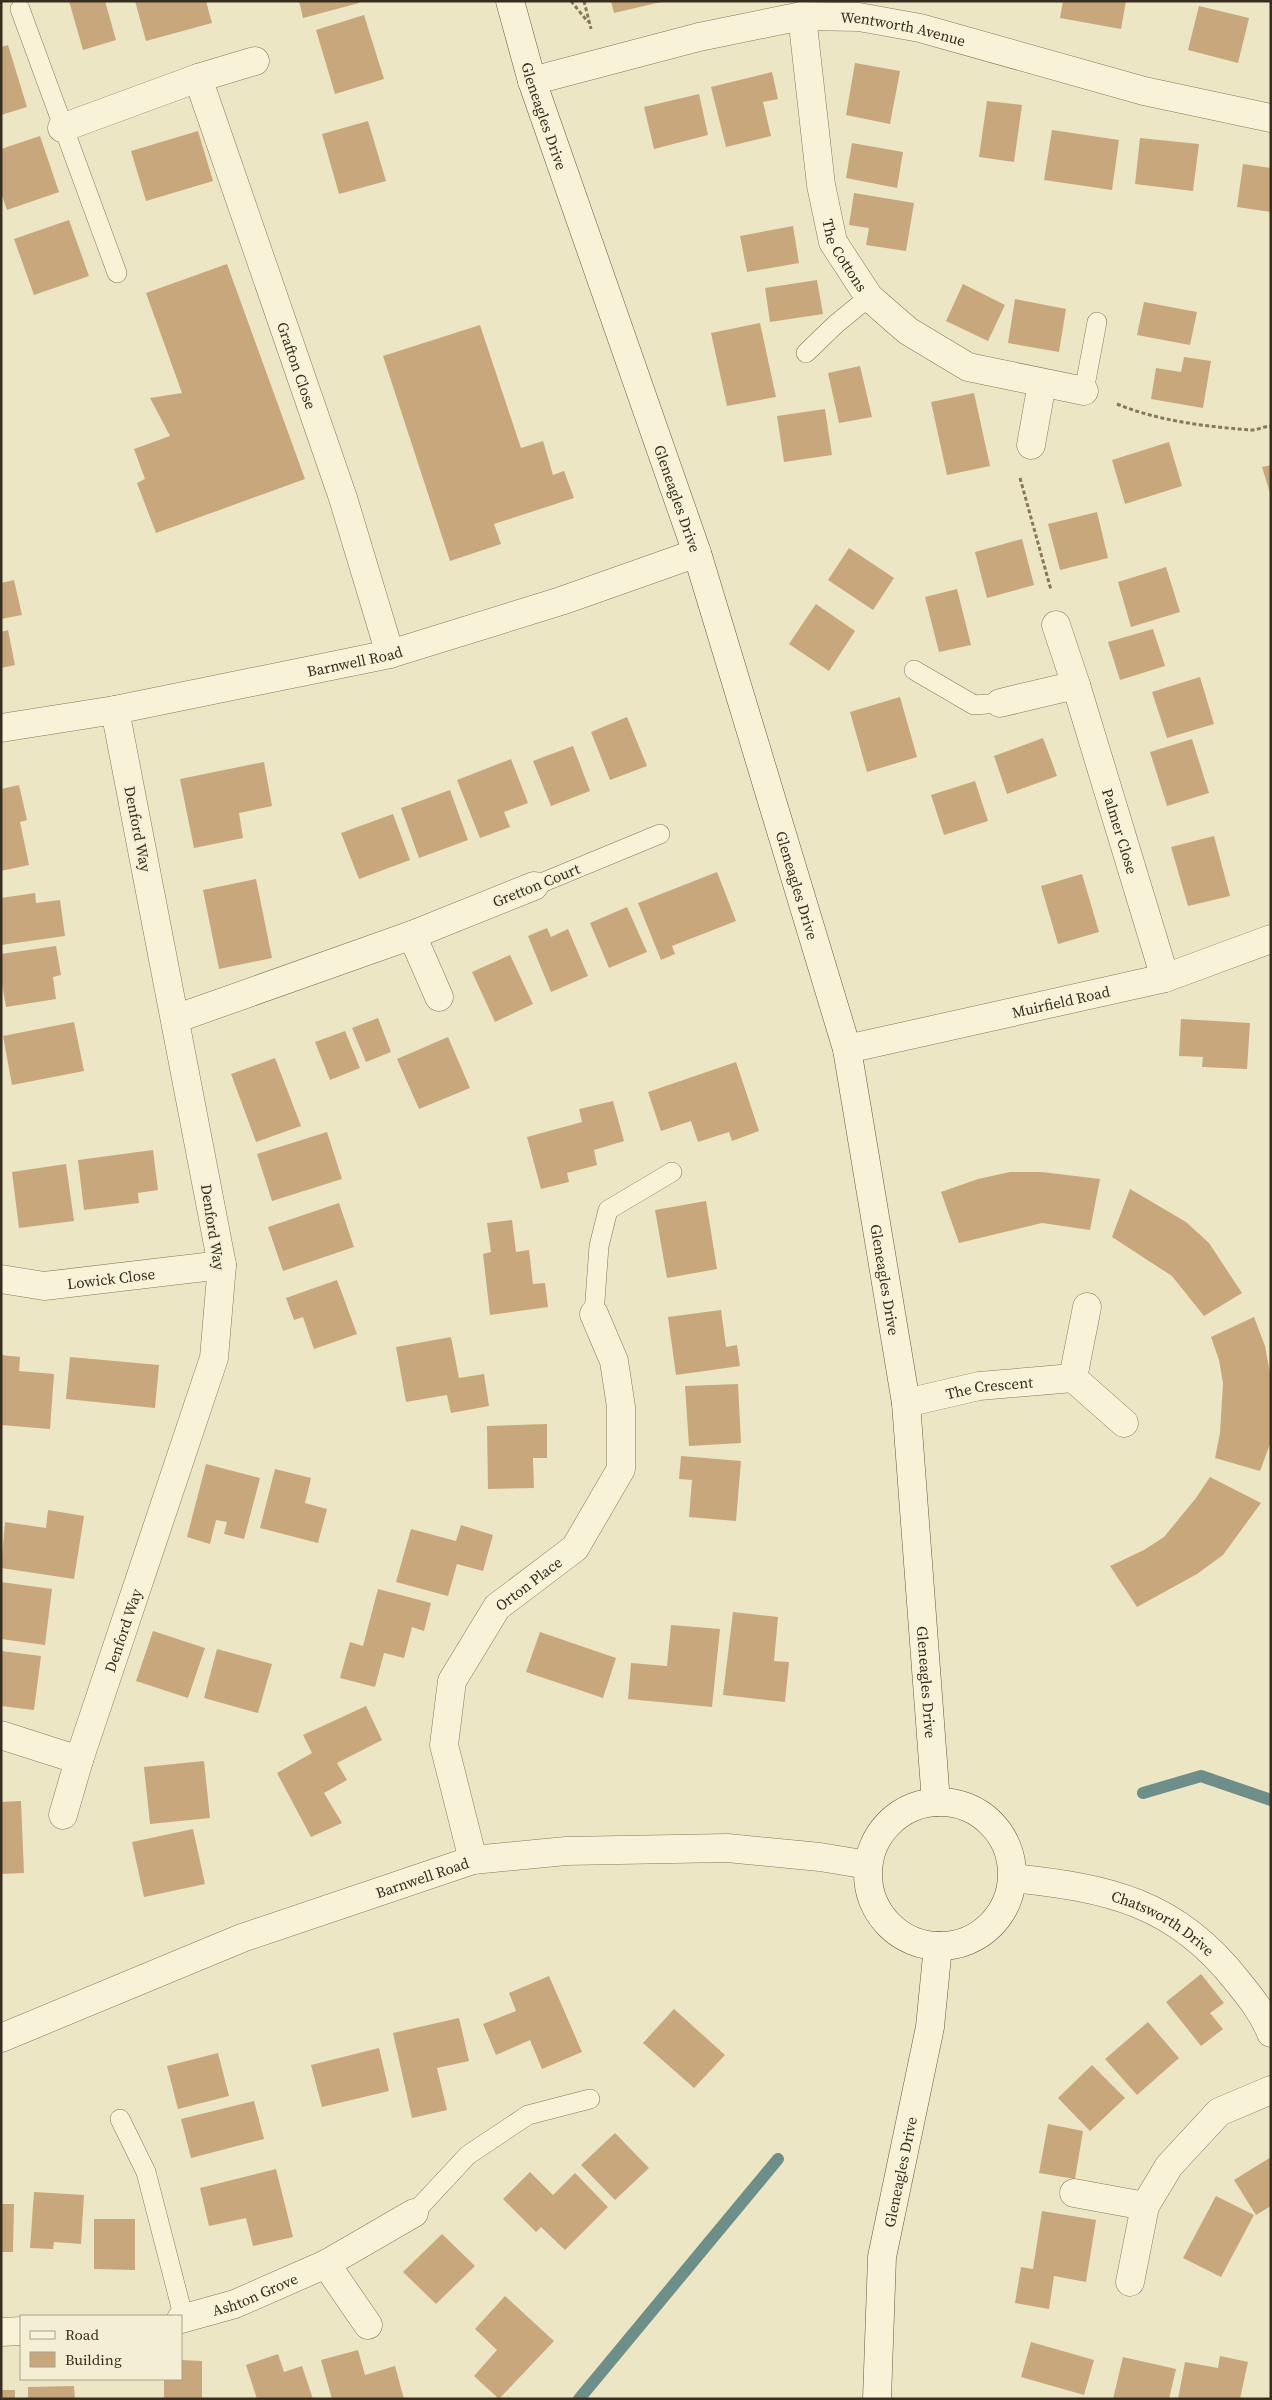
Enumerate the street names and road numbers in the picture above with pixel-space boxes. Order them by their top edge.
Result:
street label: Wentworth Avenue [840,6,969,51]
street label: Gleneagles Drive [517,60,573,173]
street label: The Cottons [818,217,873,295]
street label: Grafton Close [272,319,322,412]
street label: Gleneagles Drive [649,442,706,555]
street label: Barnwell Road [305,640,406,681]
street label: Denford Way [119,784,157,874]
street label: Palmer Close [1098,786,1143,877]
street label: Gleneagles Drive [771,828,824,942]
street label: Gretton Court [489,858,583,912]
street label: Muirfield Road [1010,980,1112,1022]
street label: Denford Way [196,1182,230,1272]
street label: Gleneagles Drive [866,1222,905,1337]
street label: Lowick Close [66,1262,156,1294]
street label: The Crescent [944,1371,1034,1404]
street label: Orton Place [491,1551,566,1615]
street label: Denford Way [99,1585,146,1675]
street label: Gleneagles Drive [912,1625,942,1739]
street label: Barnwell Road [373,1852,472,1903]
street label: Chatsworth Drive [1109,1885,1220,1961]
street label: Gleneagles Drive [878,2114,922,2229]
street label: Ashton Grove [210,2267,301,2320]

